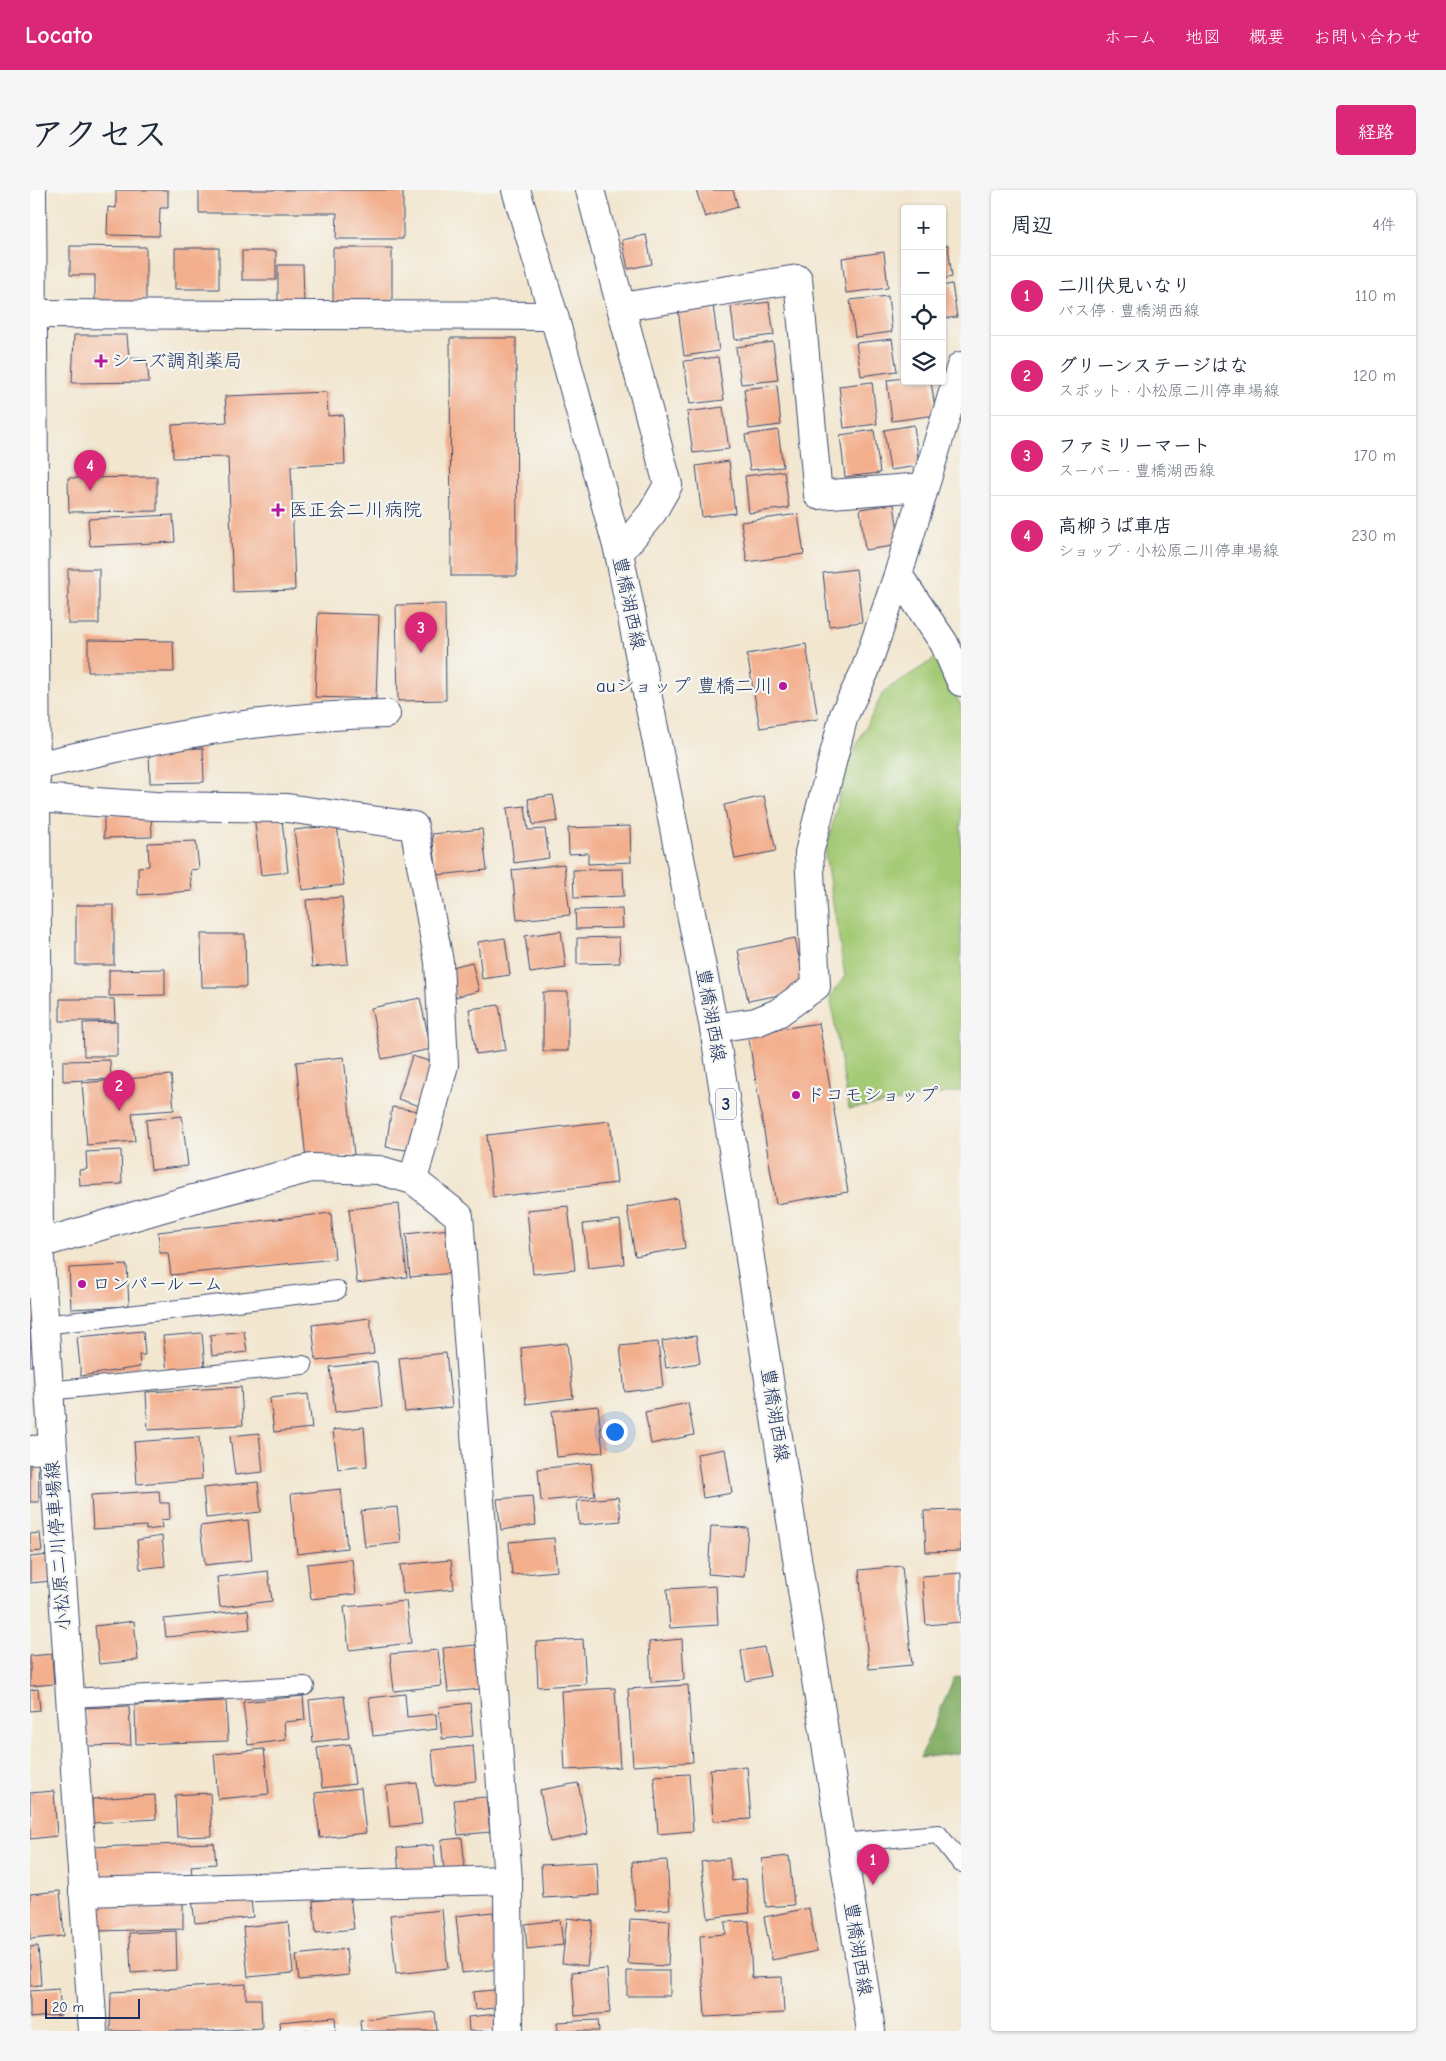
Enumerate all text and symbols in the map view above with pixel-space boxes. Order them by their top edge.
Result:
text: Locato [25,21,93,49]
text: ホーム [1104,27,1157,48]
text: 地図 [1185,27,1221,48]
text: 概要 [1249,27,1285,48]
text: お問い合わせ [1313,27,1421,48]
button: 経路 [1336,105,1416,155]
text: アクセス [30,114,168,155]
map controls [901,205,946,385]
button: + [901,205,946,250]
text: 周辺 [1011,213,1053,237]
text: 4件 [1372,216,1396,234]
button: − [901,250,946,295]
text: 二川伏見いなり [1058,275,1191,297]
text: 1 [1024,287,1030,305]
text: 110 m [1355,287,1396,305]
button: locate [901,295,946,340]
text: バス停 · 豊橋湖西線 [1058,302,1200,320]
button: layers [901,340,946,385]
place label: シーズ調剤薬局 [111,350,242,372]
marker: シーズ調剤薬局 [95,355,107,367]
text: グリーンステージはな [1058,355,1248,377]
text: 2 [1023,367,1031,385]
text: 120 m [1353,367,1396,385]
text: スポット · 小松原二川停車場線 [1058,382,1280,400]
text: ファミリーマート [1058,435,1211,457]
text: 3 [1023,447,1031,465]
text: 170 m [1354,447,1396,465]
pin: 4 [74,450,106,491]
text: スーパー · 豊橋湖西線 [1058,462,1215,480]
place label: 医正会二川病院 [289,499,422,521]
marker: 医正会二川病院 [271,503,285,517]
text: 高柳うば車店 [1058,515,1172,537]
text: 4 [1023,527,1031,545]
text: 230 m [1351,527,1396,545]
text: ショップ · 小松原二川停車場線 [1058,542,1279,560]
street label: 豊橋湖西線 [608,554,650,652]
pin: 3 [405,612,437,653]
place label: auショップ 豊橋二川 [596,675,773,697]
marker: auショップ 豊橋二川 [777,680,789,692]
street label: 豊橋湖西線 [692,966,730,1064]
pin: 2 [103,1070,135,1111]
place label: ドコモショップ [806,1084,938,1106]
road number: 3 [716,1089,736,1120]
marker: ドコモショップ [790,1089,802,1101]
place label: ロンパールーム [92,1273,223,1295]
marker: ロンパールーム [76,1278,88,1290]
street label: 豊橋湖西線 [757,1366,793,1464]
your location [602,1419,628,1445]
street label: 小松原二川停車場線 [41,1460,75,1632]
pin: 1 [857,1844,889,1885]
street label: 豊橋湖西線 [840,1900,876,1998]
scale bar [45,1996,140,2019]
text: 20 m [52,1999,84,2016]

